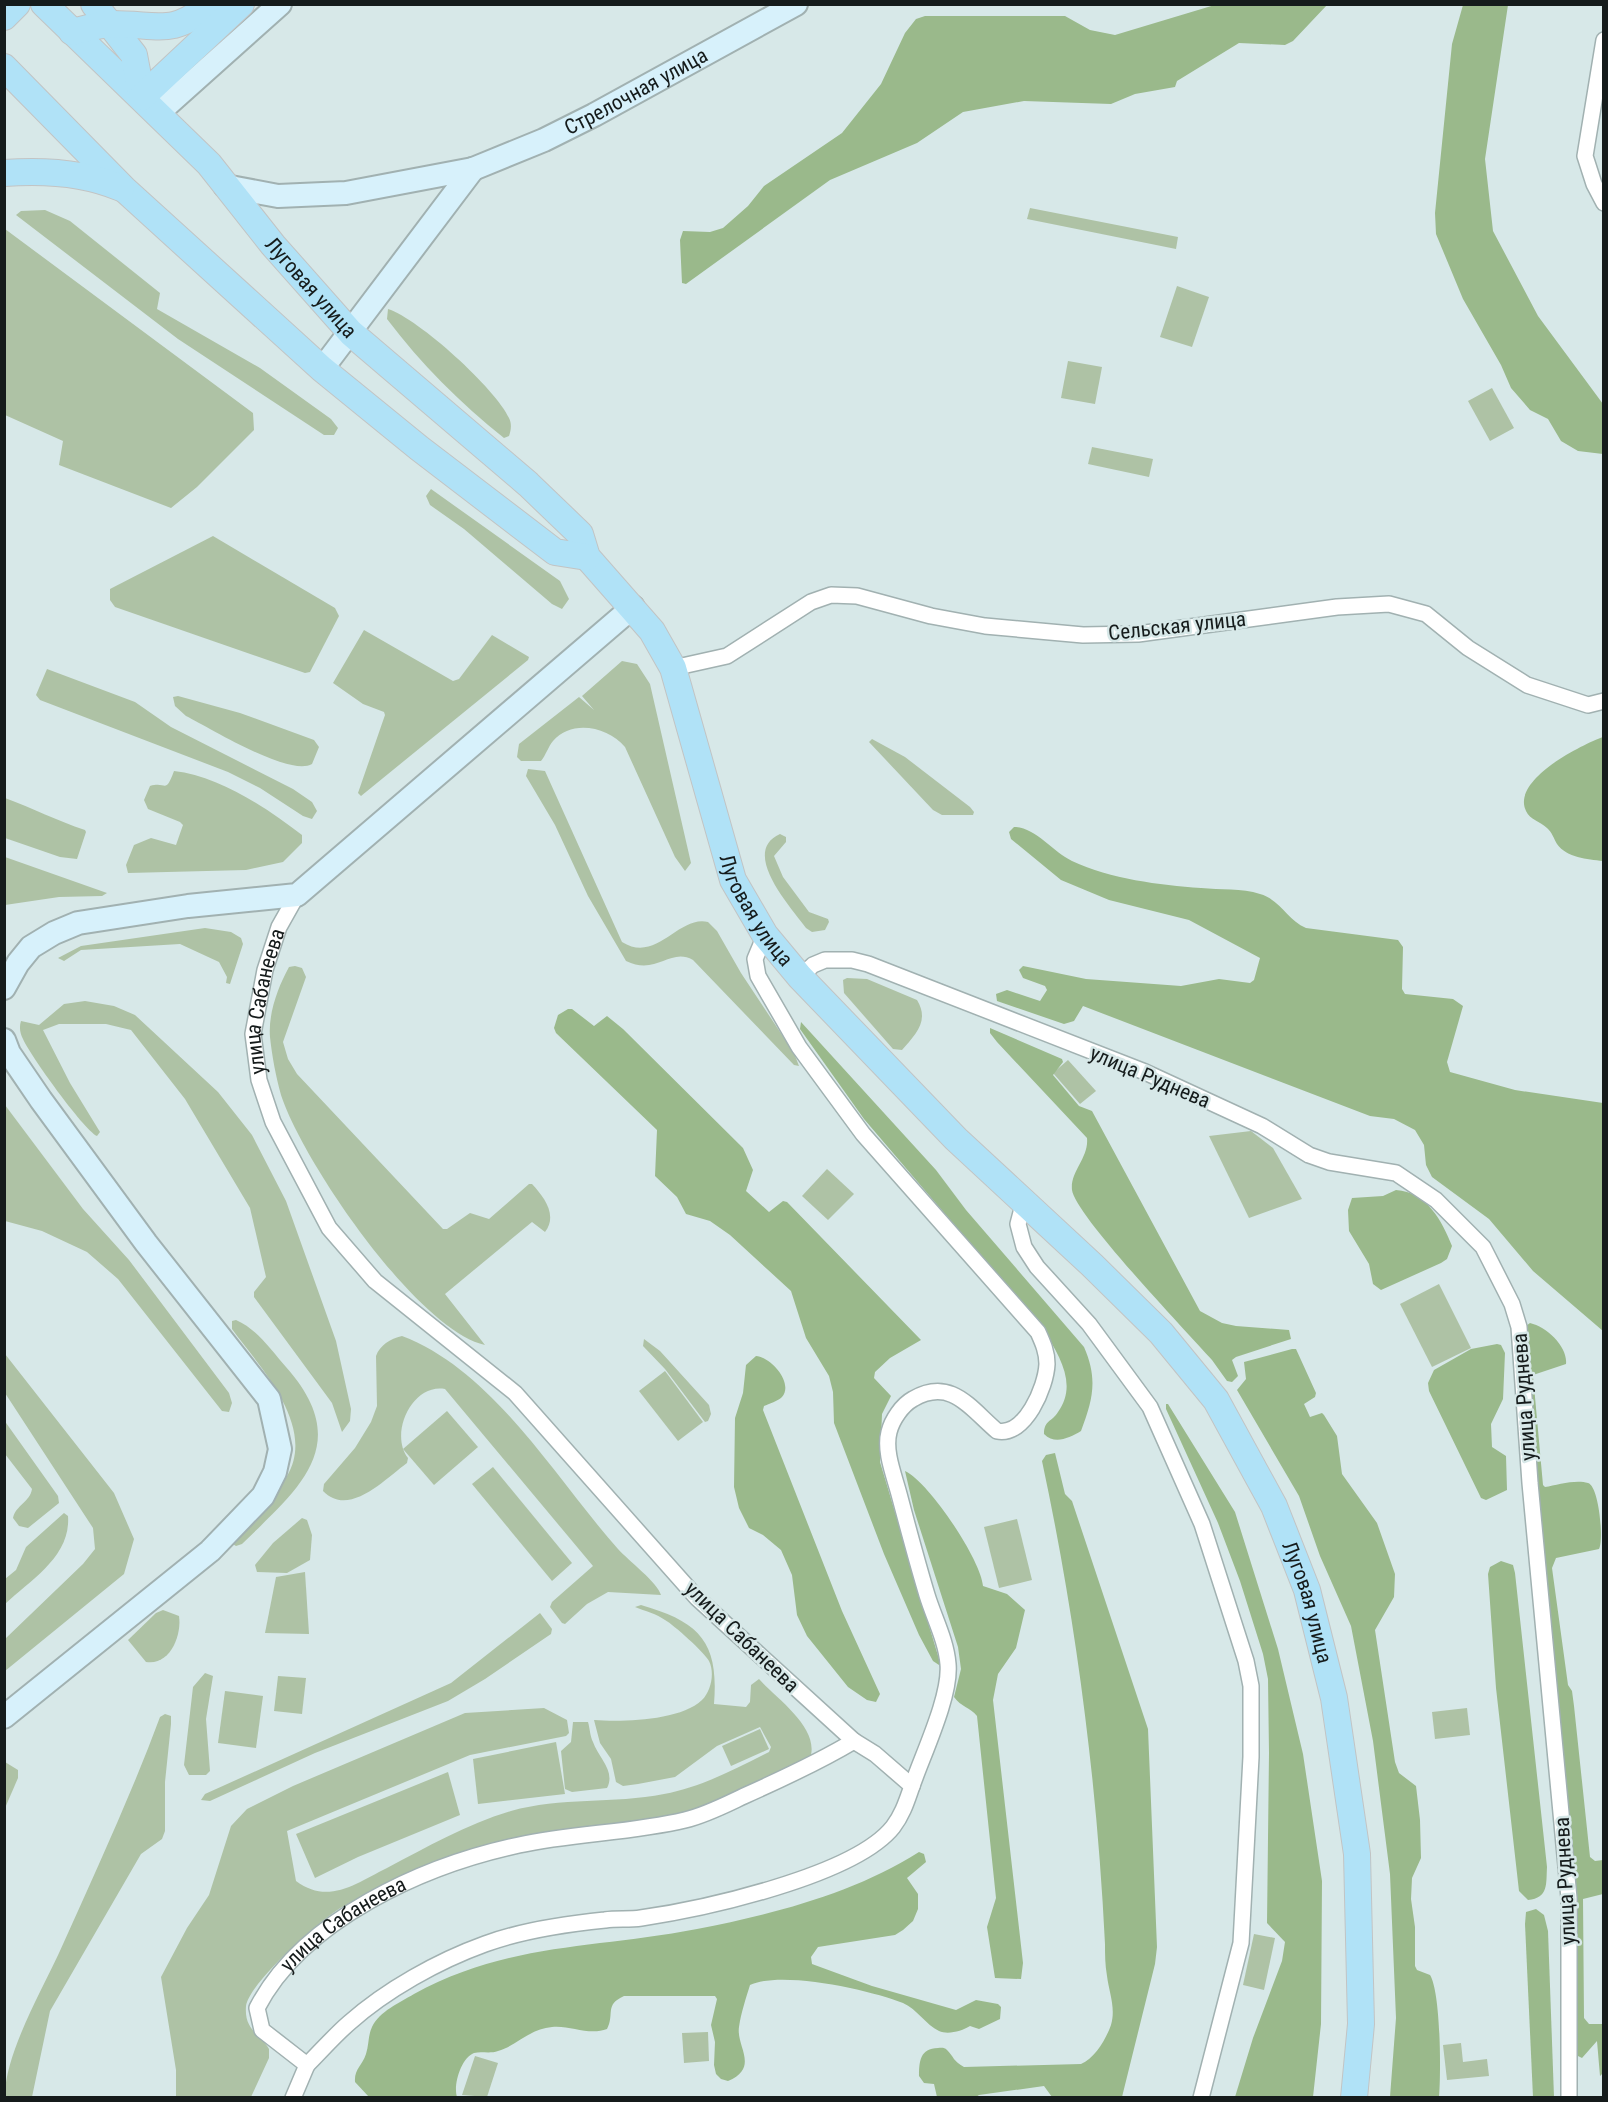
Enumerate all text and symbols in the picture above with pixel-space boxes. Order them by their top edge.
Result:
street label: Стрелочная улица [561,43,712,140]
street label: Луговая улица [260,232,362,343]
street label: Сельская улица [1107,607,1247,645]
street label: Луговая улица [714,852,798,971]
street label: улица Сабанеева [241,925,290,1076]
street label: улица Руднева [1086,1041,1214,1113]
street label: улица Руднева [1508,1332,1540,1462]
street label: Луговая улица [1277,1538,1337,1666]
street label: улица Сабанеева [680,1577,804,1697]
street label: улица Руднева [1550,1816,1580,1946]
street label: улица Сабанеева [275,1872,410,1976]

